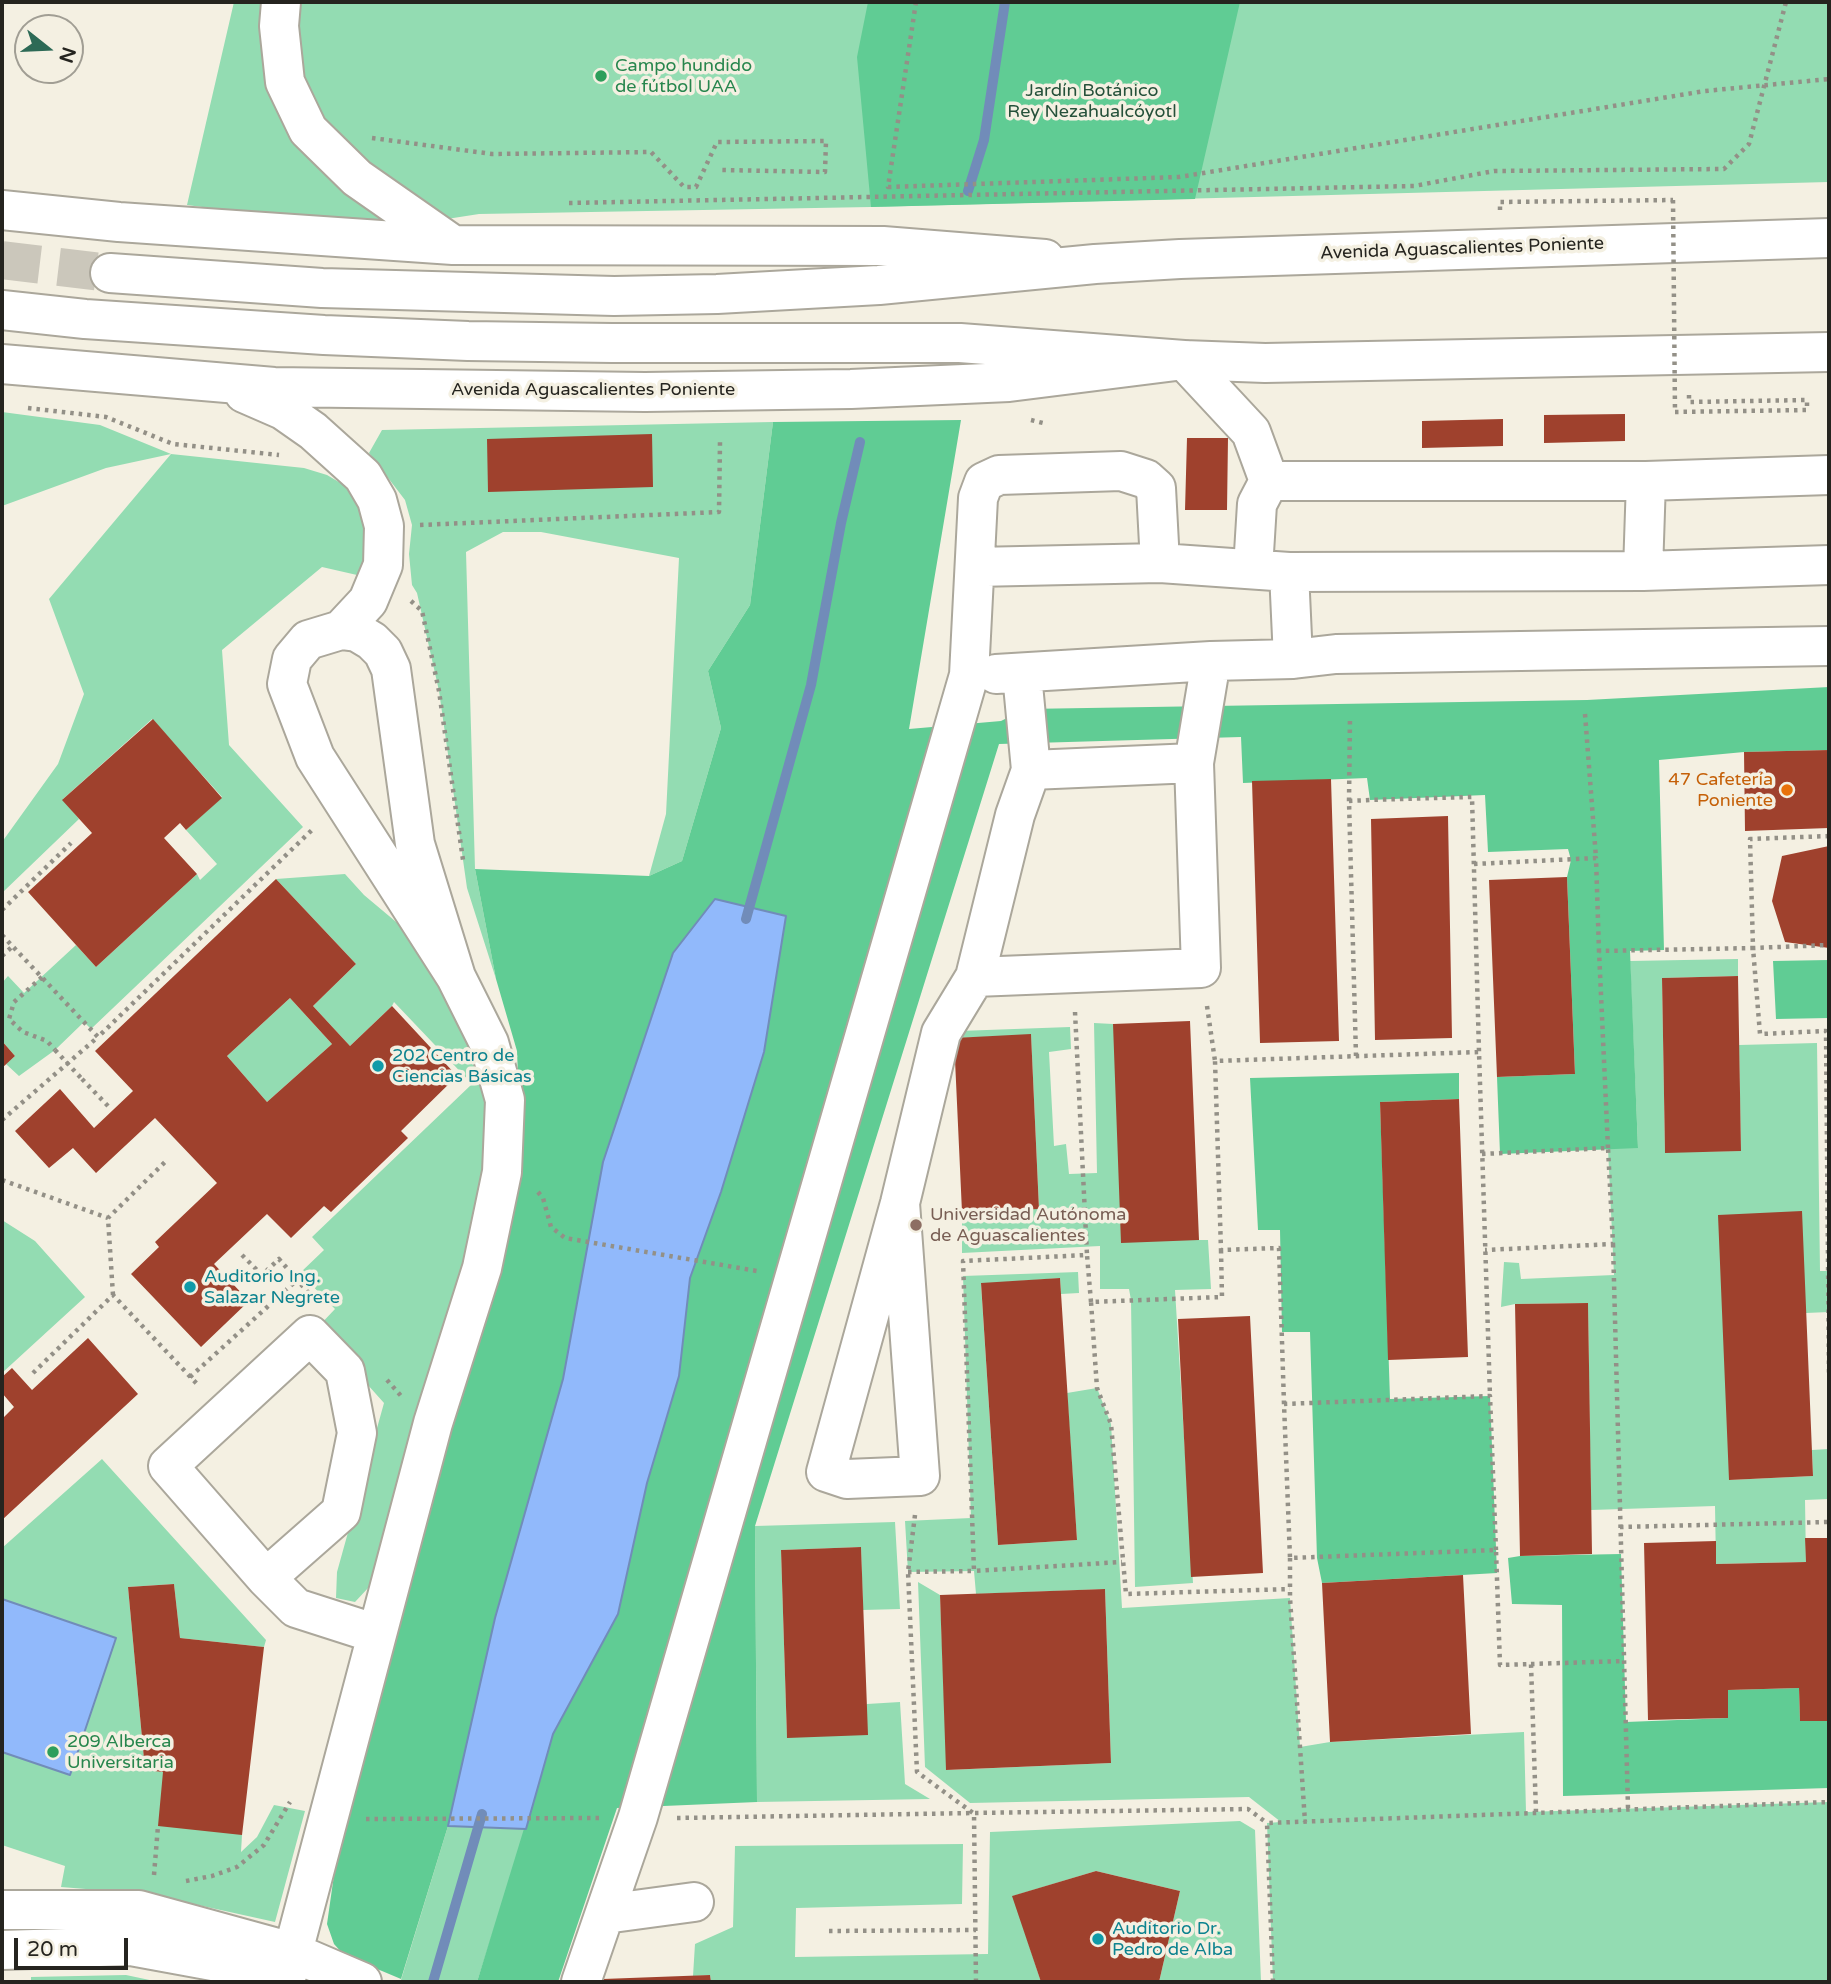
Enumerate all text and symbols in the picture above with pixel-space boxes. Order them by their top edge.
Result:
north arrow [14,14,84,84]
text: N [54,44,80,66]
place label: Campo hundido de fútbol UAA [615,55,752,98]
marker: Campo hundido de fútbol UAA [593,68,609,84]
park label: Jardín Botánico Rey Nezahualcóyotl [1007,80,1177,122]
street label: Avenida Aguascalientes Poniente [1320,233,1604,265]
street label: Avenida Aguascalientes Poniente [451,379,735,401]
place label: 47 Cafetería Poniente [1668,769,1773,812]
marker: 47 Cafetería Poniente [1779,782,1795,798]
place label: 202 Centro de Ciencias Básicas [392,1045,532,1088]
marker: 202 Centro de Ciencias Básicas [370,1058,386,1074]
place label: Universidad Autónoma de Aguascalientes [930,1204,1126,1246]
marker: Universidad Autónoma de Aguascalientes [908,1217,924,1233]
place label: Auditorio Ing. Salazar Negrete [204,1266,340,1308]
marker: Auditorio Ing. Salazar Negrete [182,1279,198,1295]
place label: 209 Alberca Universitaria [67,1731,174,1774]
marker: 209 Alberca Universitaria [45,1744,61,1760]
place label: Auditorio Dr. Pedro de Alba [1112,1918,1233,1960]
scale bar [18,1924,131,1968]
marker: Auditorio Dr. Pedro de Alba [1090,1931,1106,1947]
text: 20 m [27,1937,78,1962]

